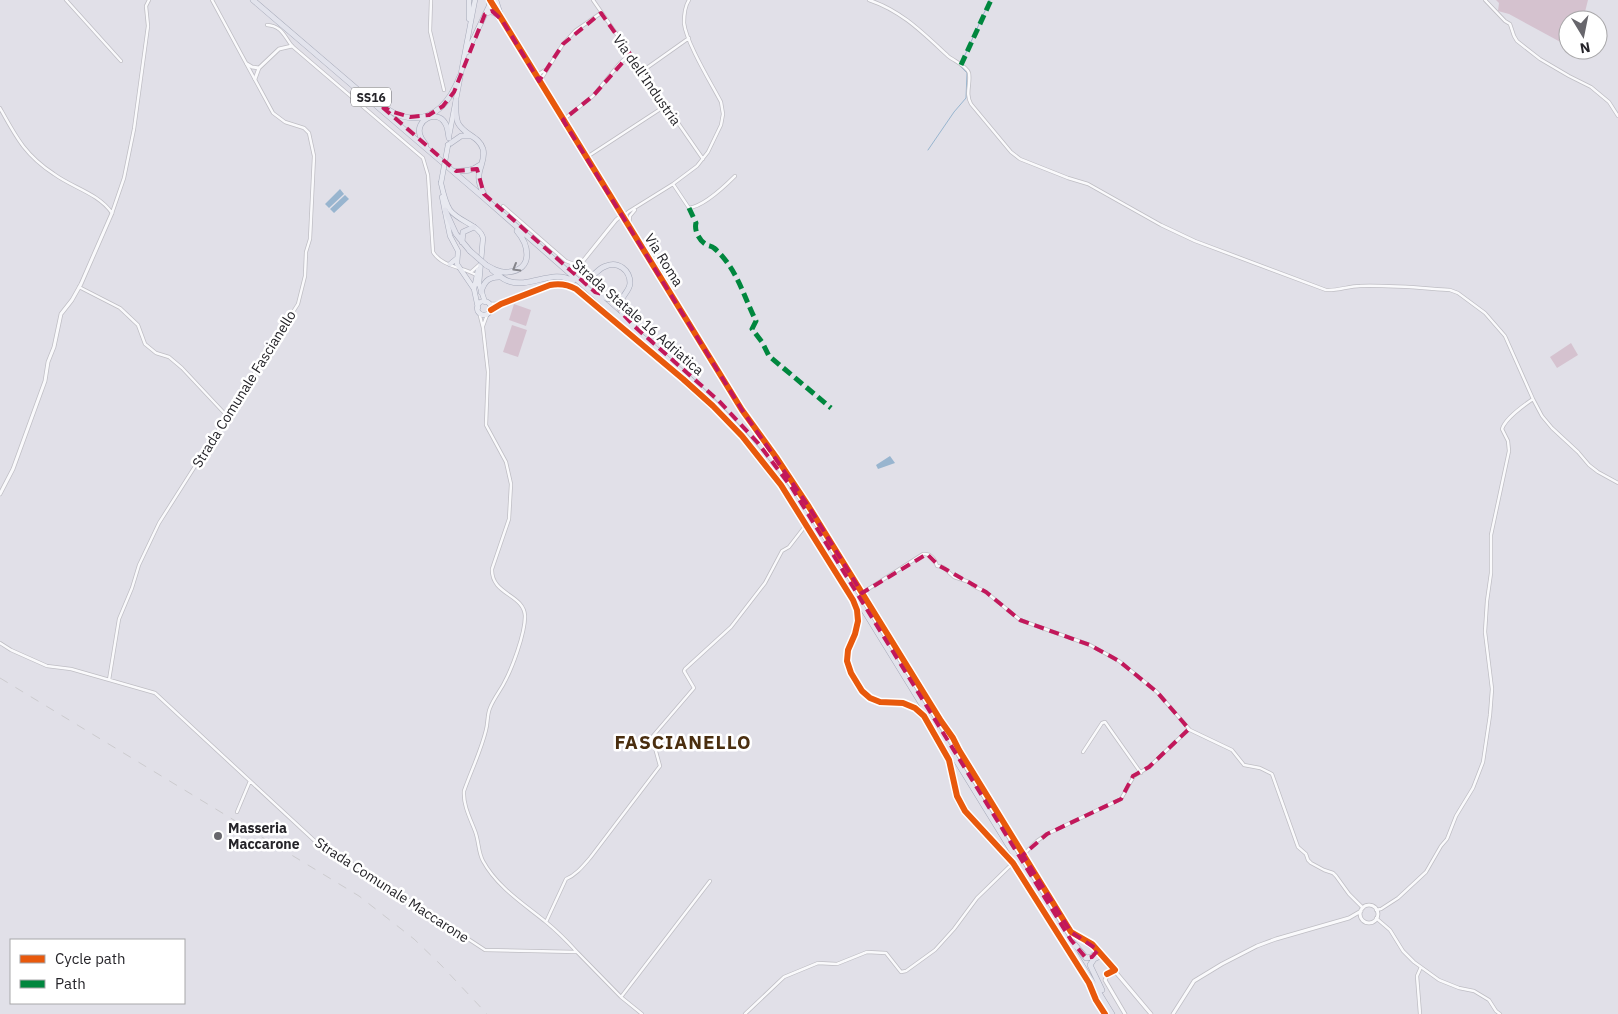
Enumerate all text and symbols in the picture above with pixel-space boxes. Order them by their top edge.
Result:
north arrow [1558,10,1608,60]
street label: Via dell'Industria [609,31,685,129]
text: N [1579,38,1592,58]
road number: SS16 [351,88,391,106]
street label: Via Roma [641,230,688,290]
street label: Strada Statale 16 Adriatica [569,255,708,379]
one-way arrow [513,261,522,271]
street label: Strada Comunale Fascianello [188,307,300,471]
district label: FASCIANELLO [614,730,752,754]
place label: Masseria Maccarone [228,819,300,853]
marker: Masseria Maccarone [212,830,224,842]
street label: Strada Comunale Maccarone [311,833,473,947]
legend [10,939,185,1004]
text: Cycle path [55,949,126,968]
text: Path [55,974,86,993]

